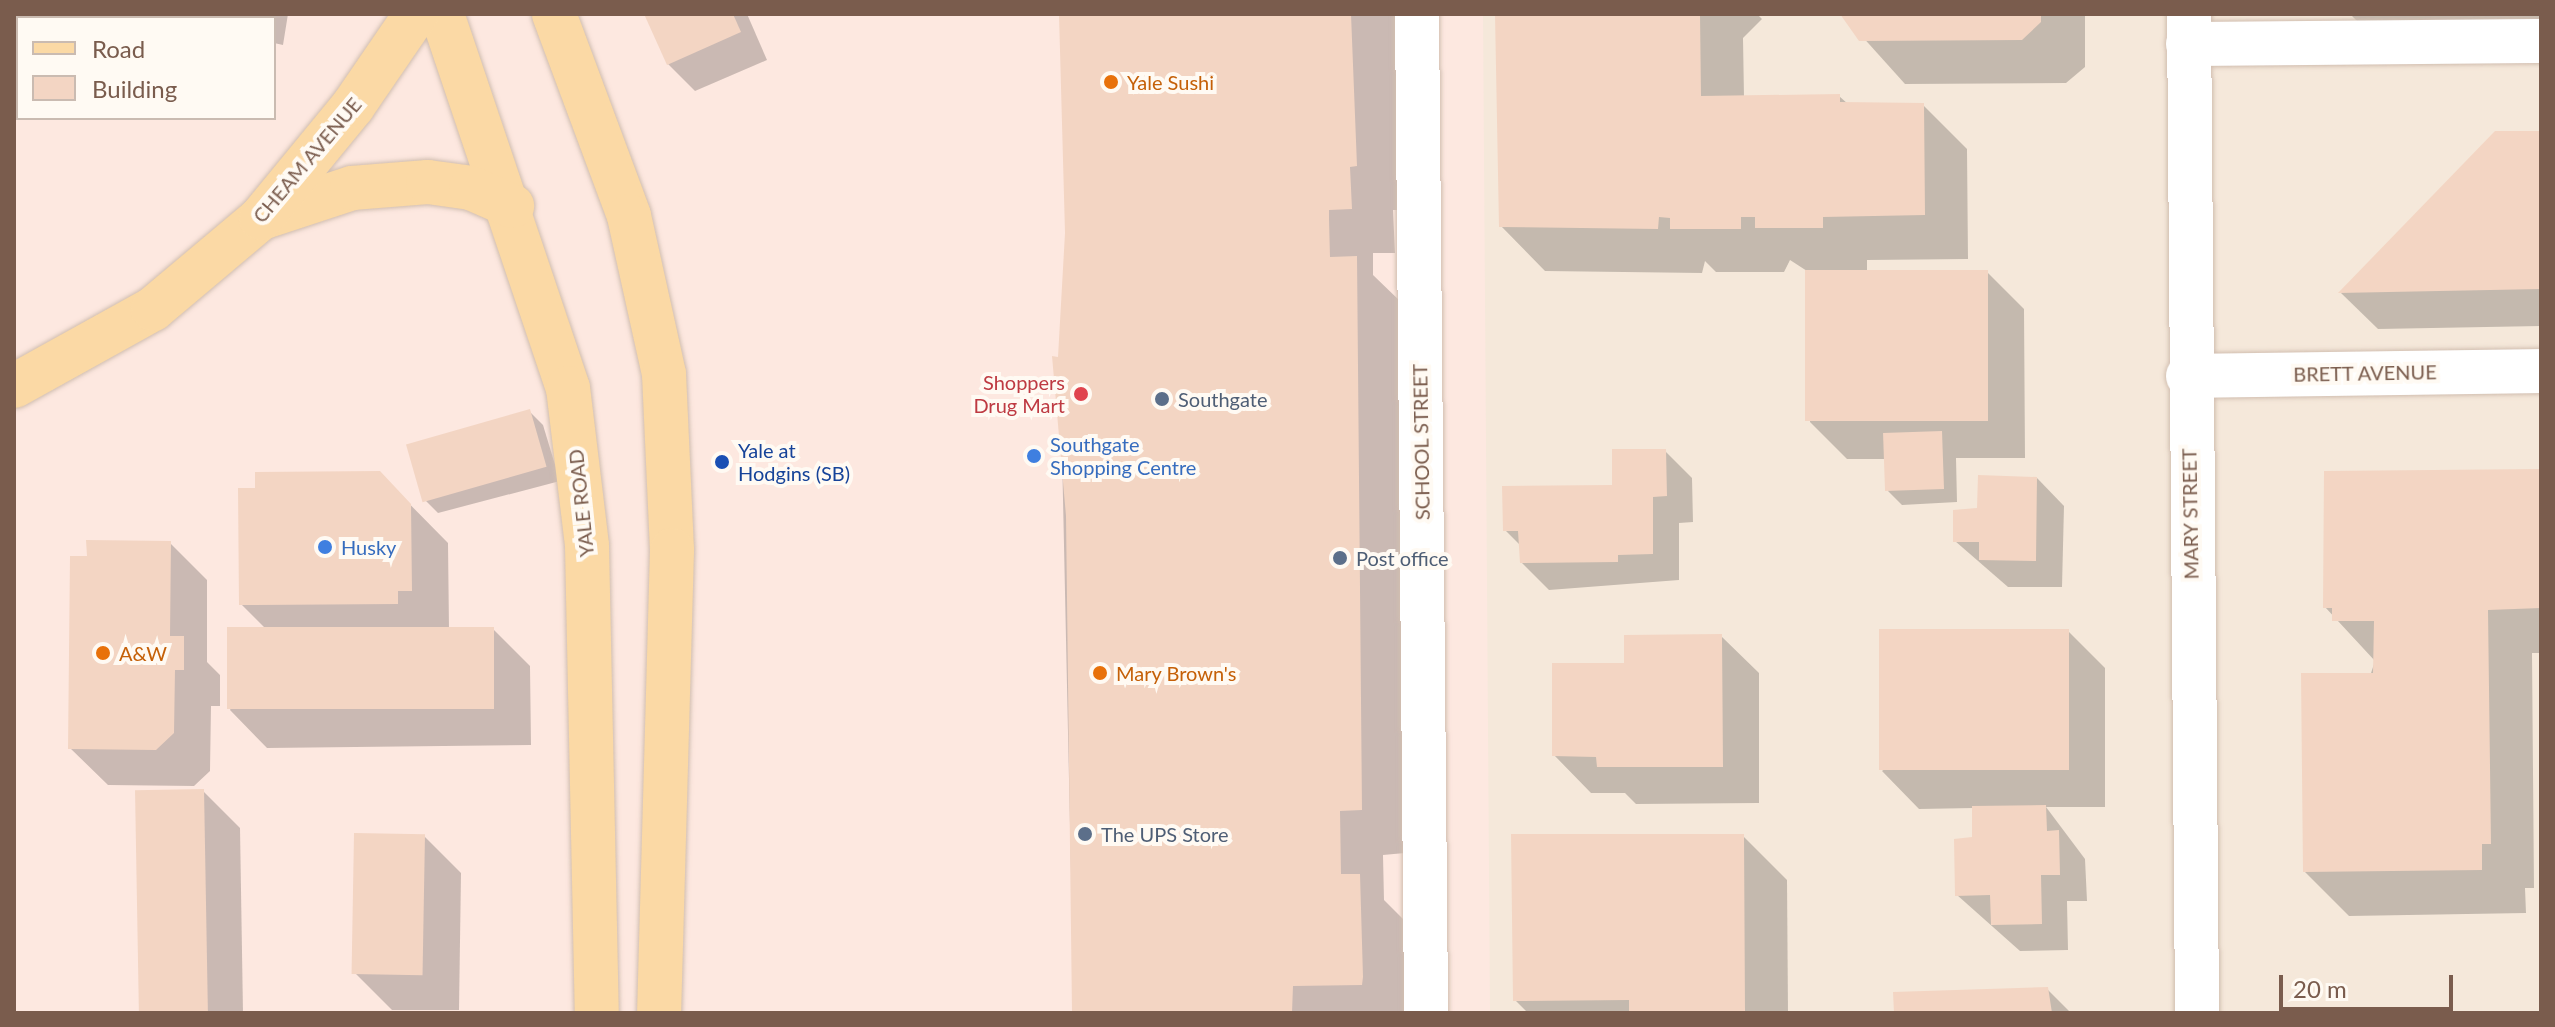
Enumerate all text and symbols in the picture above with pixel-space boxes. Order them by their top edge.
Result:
legend [16,16,276,120]
text: Road [92,34,145,63]
place label: Yale Sushi [1127,70,1214,94]
marker: Yale Sushi [1102,73,1120,91]
text: Building [92,74,177,103]
street label: CHEAM AVENUE [248,92,366,228]
street label: BRETT AVENUE [2292,360,2438,386]
street label: SCHOOL STREET [1408,363,1434,521]
place label: Shoppers Drug Mart [973,370,1065,417]
marker: Shoppers Drug Mart [1072,385,1090,403]
place label: Southgate [1178,387,1267,411]
marker: Southgate [1153,390,1171,408]
place label: Southgate Shopping Centre [1050,432,1196,479]
place label: Yale at Hodgins (SB) [738,438,850,485]
marker: Southgate Shopping Centre [1025,447,1043,465]
street label: YALE ROAD [563,448,599,558]
street label: MARY STREET [2177,448,2203,580]
marker: Yale at Hodgins (SB) [713,453,731,471]
place label: Husky [341,535,396,559]
marker: Husky [316,538,334,556]
place label: Post office [1356,546,1449,570]
marker: Post office [1331,549,1349,567]
place label: A&W [119,641,167,665]
marker: A&W [94,644,112,662]
place label: Mary Brown's [1116,661,1237,685]
marker: Mary Brown's [1091,664,1109,682]
place label: The UPS Store [1101,822,1228,846]
marker: The UPS Store [1076,825,1094,843]
scale bar [2283,959,2457,1009]
text: 20 m [2293,974,2347,1003]

